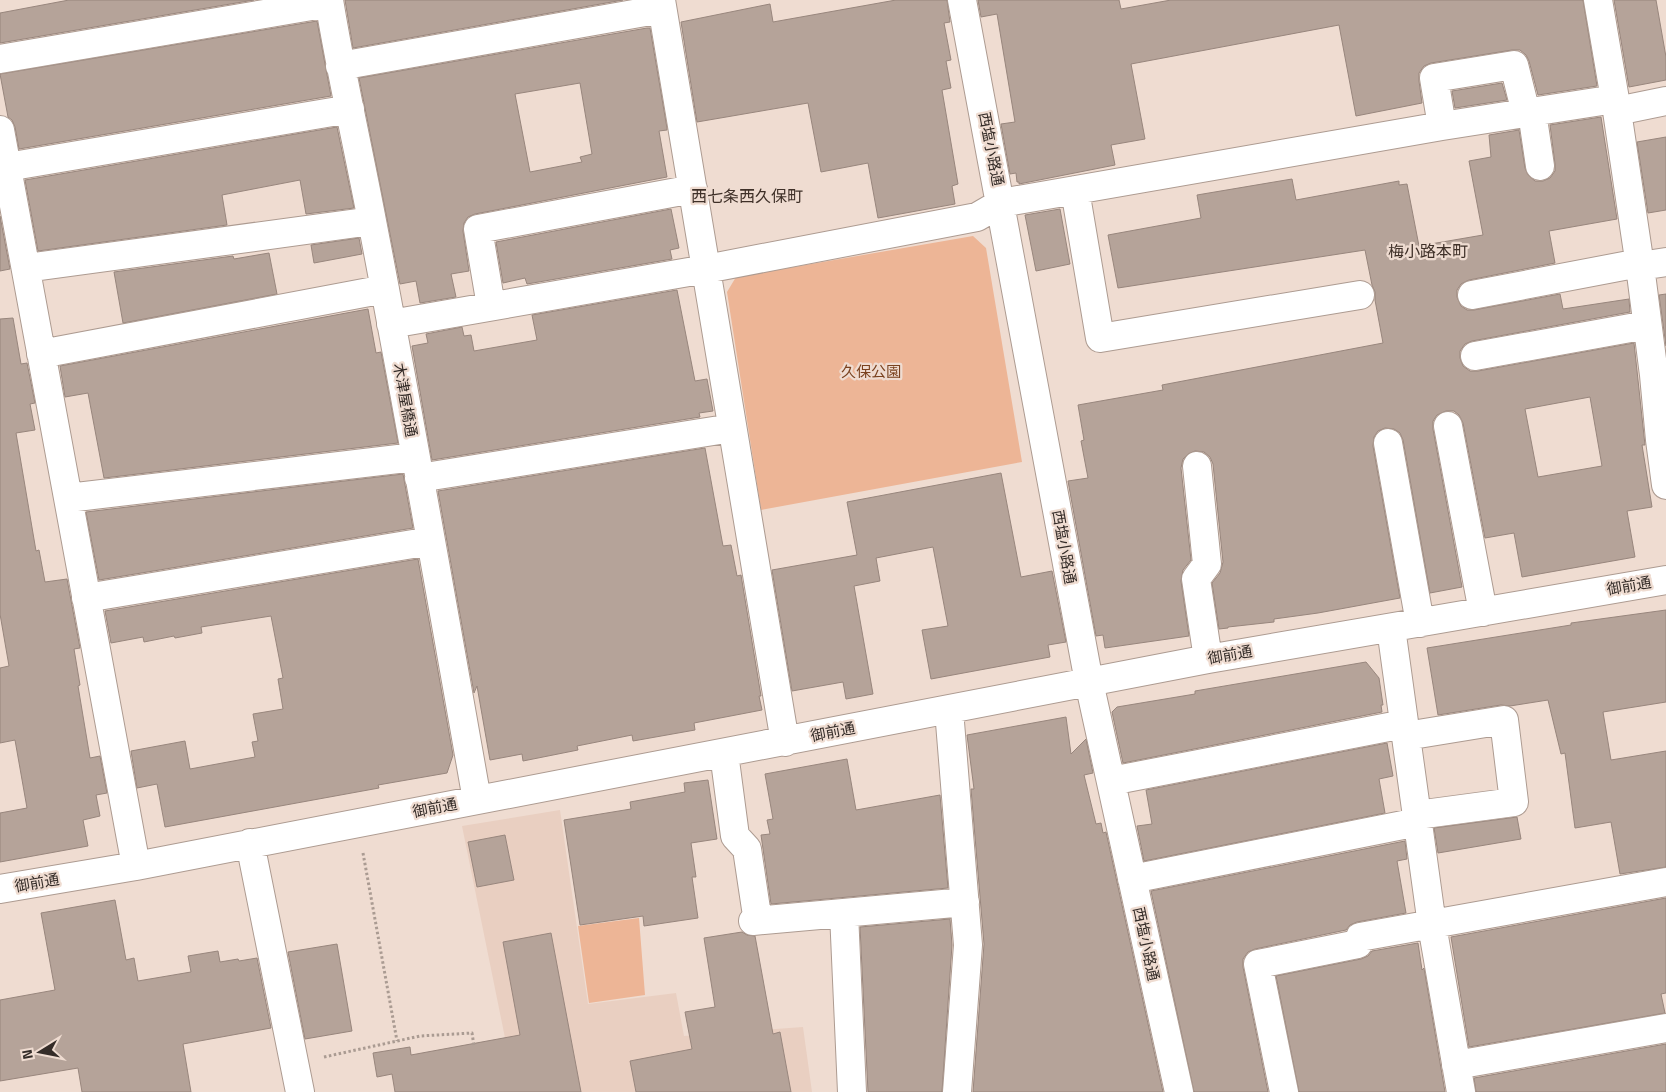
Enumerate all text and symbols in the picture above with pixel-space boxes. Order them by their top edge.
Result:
street label: 西塩小路通 [973,110,1010,188]
district label: 西七条西久保町 [691,184,803,208]
district label: 梅小路本町 [1388,239,1468,263]
park label: 久保公園 [841,360,901,383]
street label: 木津屋橋通 [388,361,423,439]
street label: 西塩小路通 [1047,508,1082,586]
street label: 御前通 [1605,570,1653,601]
street label: 御前通 [1206,639,1254,670]
street label: 御前通 [809,716,857,747]
street label: 御前通 [411,792,459,823]
street label: 御前通 [13,867,61,898]
street label: 西塩小路通 [1127,905,1166,983]
north arrow [15,1027,65,1077]
text: N [16,1048,38,1061]

